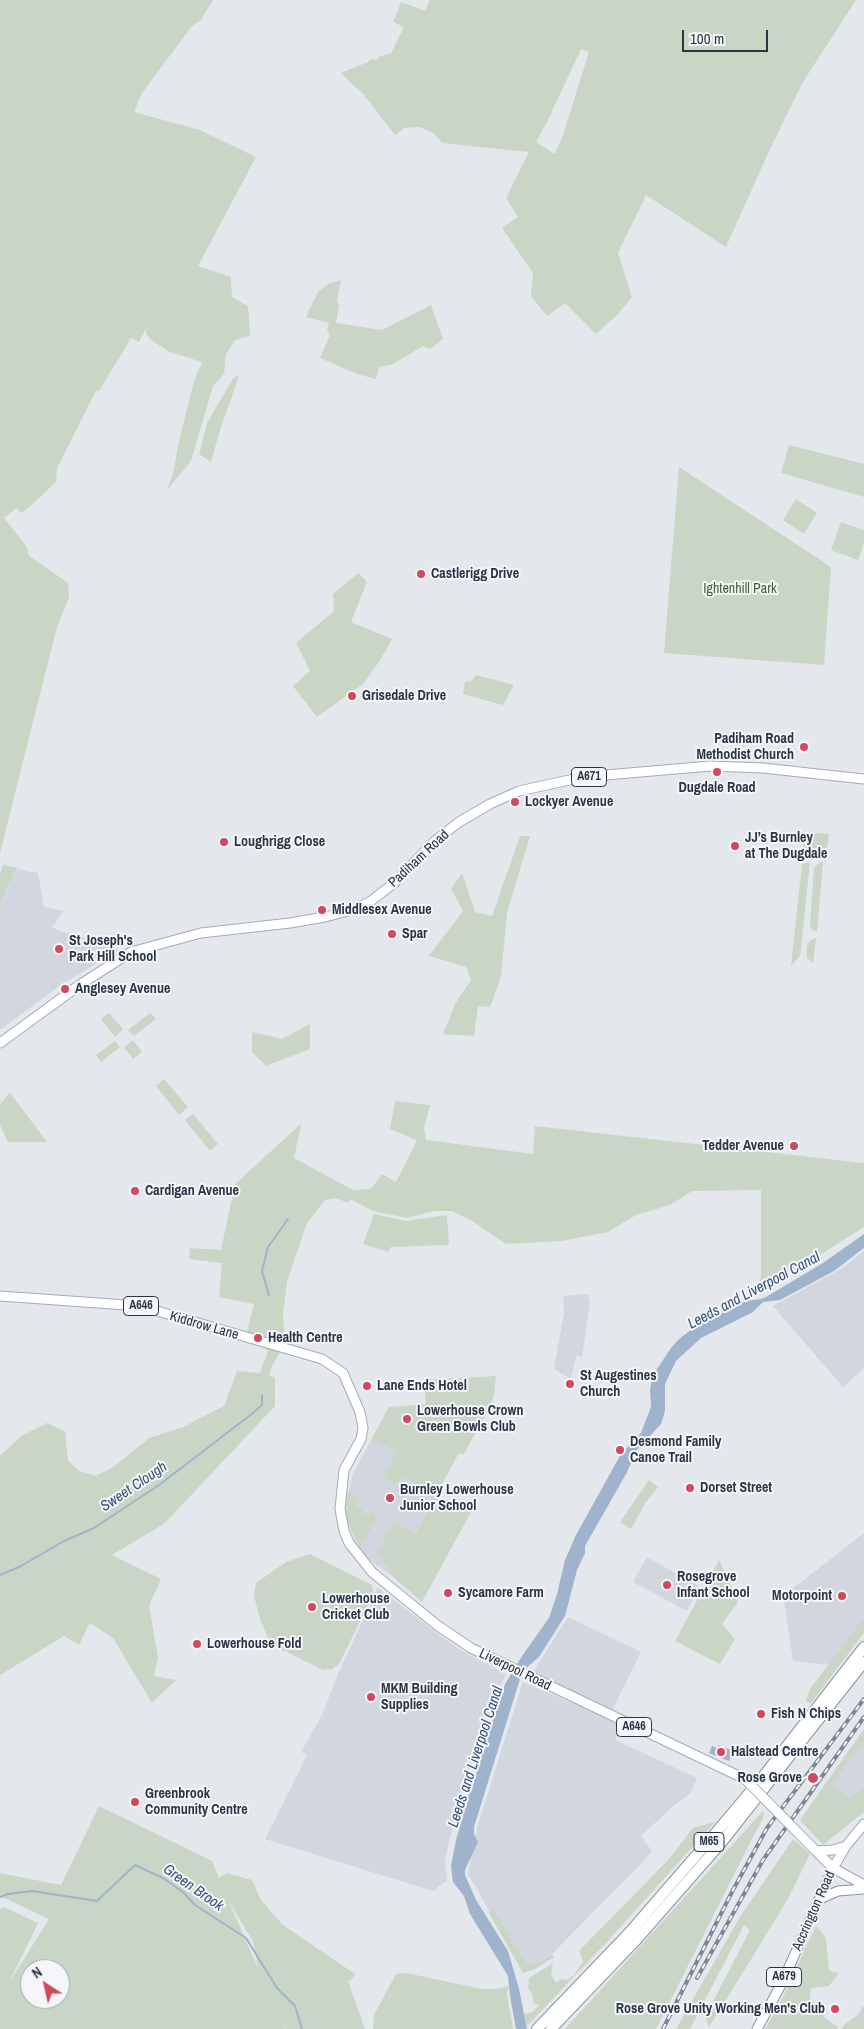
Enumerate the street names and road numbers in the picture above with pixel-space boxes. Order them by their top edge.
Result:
road number: A671 [572,768,606,786]
street label: Padiham Road [385,827,453,891]
road number: A646 [124,1296,158,1315]
street label: Kiddrow Lane [168,1308,240,1344]
street label: Liverpool Road [476,1645,554,1695]
road number: A646 [616,1718,652,1736]
road number: M65 [694,1832,724,1851]
street label: Accrington Road [789,1869,839,1953]
road number: A679 [766,1968,802,1986]

